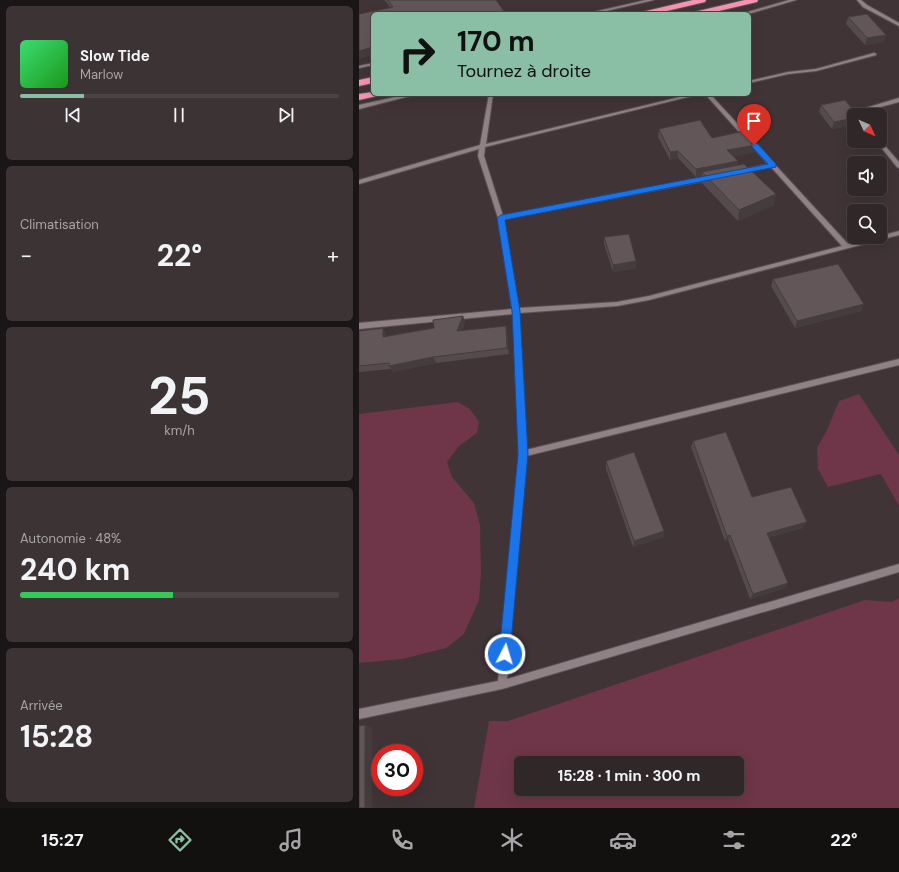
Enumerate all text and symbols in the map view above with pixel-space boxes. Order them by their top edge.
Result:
text: 170 m [457,23,535,60]
icon: right [391,28,443,80]
text: Slow Tide [80,46,150,66]
text: Tournez à droite [457,59,591,83]
text: Marlow [80,66,123,83]
icon: previous [62,104,84,126]
icon: pause [168,104,190,126]
icon: next [275,104,297,126]
pin [737,104,771,145]
north arrow [847,108,887,148]
map controls [847,108,887,244]
icon: arrive [743,110,765,132]
button: sound [847,156,887,196]
button: search [847,204,887,244]
text: Climatisation [20,216,99,233]
text: 22° [157,236,202,275]
text: − [20,241,32,270]
text: + [327,241,339,270]
text: 25 [148,362,211,430]
text: km/h [164,422,195,439]
text: Autonomie · 48% [20,530,121,547]
text: 240 km [20,550,130,589]
position arrow [484,633,526,675]
text: Arrivée [20,697,63,714]
text: 15:28 [20,717,93,756]
speed limit sign: 30 [371,744,423,796]
text: 15:28 · 1 min · 300 m [558,766,700,786]
icon: directions [166,826,194,854]
icon: music [277,826,305,854]
icon: phone [388,826,416,854]
icon: climate [498,826,526,854]
icon: car [609,826,637,854]
icon: filters [720,826,748,854]
text: 15:27 [41,828,84,852]
text: 22° [830,828,858,852]

